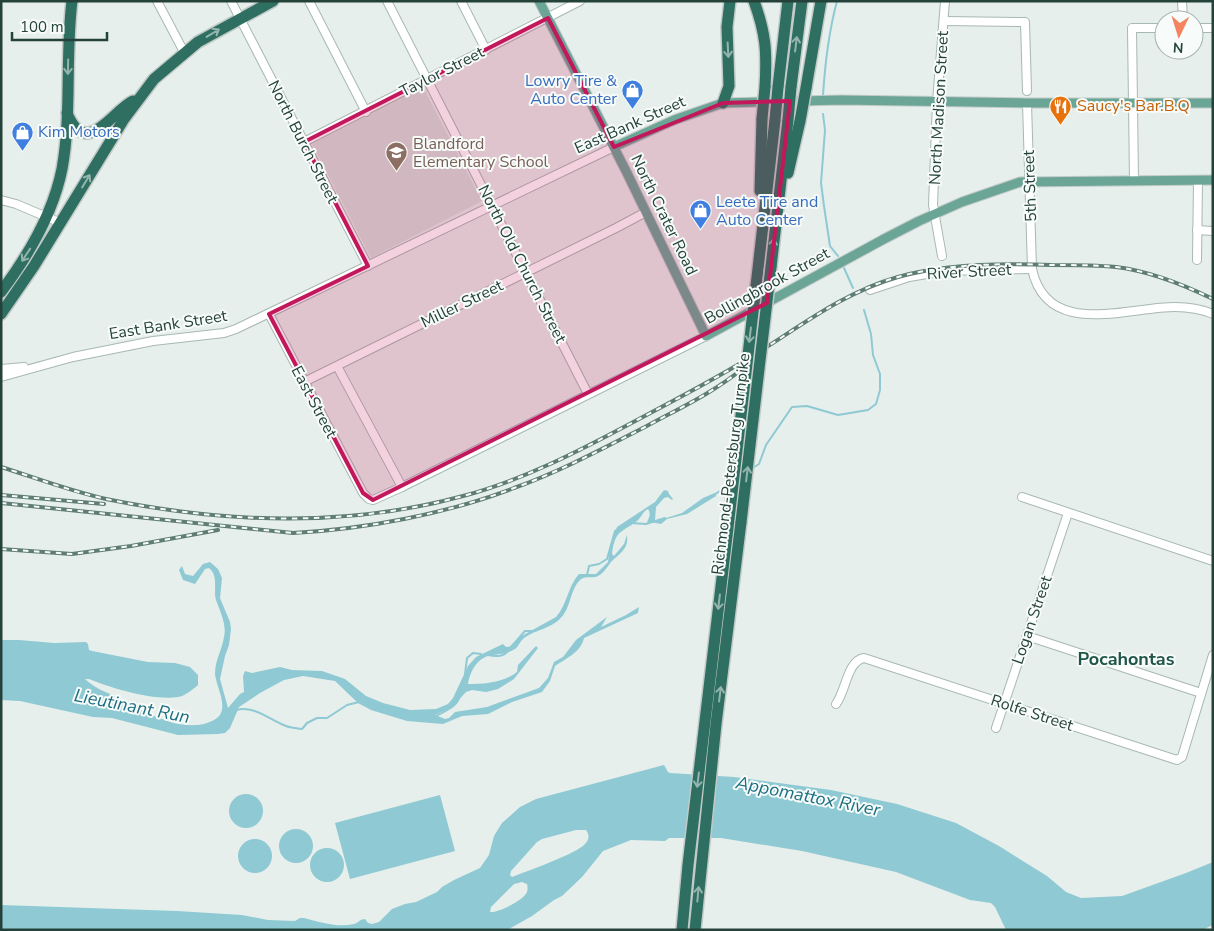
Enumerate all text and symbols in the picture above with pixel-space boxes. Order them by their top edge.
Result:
scale bar [12,10,108,42]
north arrow [1154,10,1204,60]
text: 100 m [20,17,64,37]
one-way arrow [206,27,220,37]
street label: North Madison Street [924,30,954,186]
one-way arrow [791,37,801,53]
text: N [1172,38,1184,57]
street label: Taylor Street [396,41,488,103]
one-way arrow [724,42,733,58]
one-way arrow [63,59,73,75]
place label: Lowry Tire & Auto Center [525,70,617,110]
street label: North Burch Street [262,77,344,208]
shop icon: Lowry Tire & Auto Center [621,78,645,109]
street label: East Bank Street [571,91,689,159]
restaurant icon: Saucy's Bar.B.Q [1049,94,1073,125]
place label: Saucy's Bar.B.Q [1077,95,1190,117]
shop icon: Kim Motors [10,120,34,151]
place label: Kim Motors [38,121,120,143]
place label: Blandford Elementary School [413,133,549,173]
school or university icon: Blandford Elementary School [385,141,409,172]
street label: 5th Street [1018,149,1042,222]
street label: North Crater Road [625,151,703,279]
one-way arrow [81,174,91,188]
street label: North Old Church Street [473,181,572,347]
place label: Leete Tire and Auto Center [716,191,818,231]
shop icon: Leete Tire and Auto Center [688,199,712,230]
one-way arrow [768,238,778,254]
street label: Bollingbrook Street [700,242,834,330]
one-way arrow [21,247,31,261]
street label: River Street [926,259,1012,285]
street label: Miller Street [417,274,507,333]
street label: East Bank Street [107,305,229,345]
one-way arrow [745,327,755,343]
street label: Richmond-Petersburg Turnpike [706,352,756,576]
street label: East Street [286,362,342,442]
one-way arrow [742,466,752,482]
street label: Logan Street [1007,572,1058,667]
one-way arrow [714,594,724,610]
district label: Pocahontas [1078,647,1175,671]
water label: Lieutinant Run [72,683,192,729]
one-way arrow [715,687,725,703]
street label: Rolfe Street [988,689,1076,737]
water label: Appomattox River [733,770,883,822]
one-way arrow [693,772,703,788]
one-way arrow [693,887,703,903]

